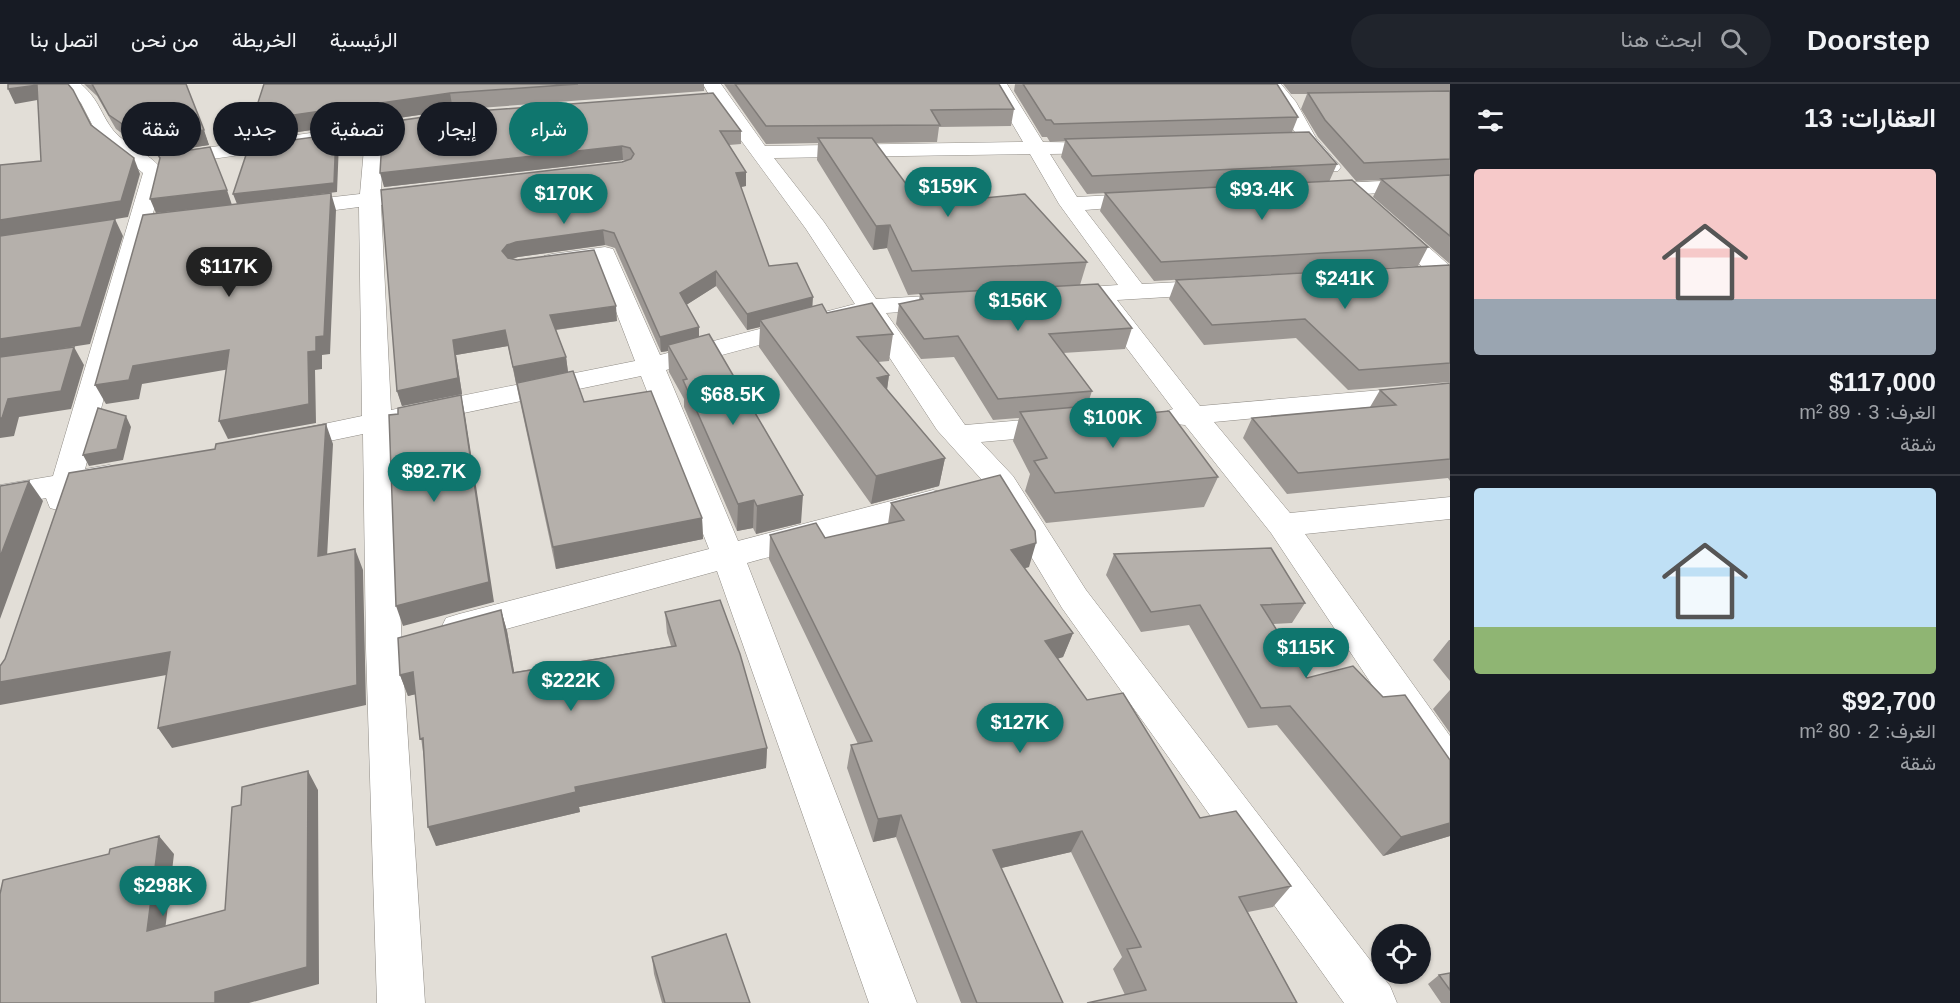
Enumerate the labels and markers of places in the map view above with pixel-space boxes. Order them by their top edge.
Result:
pin: $159K [906,167,990,218]
pin: $93.4K [1213,170,1311,221]
pin: $170K [522,174,606,225]
pin: $117K [187,247,271,298]
pin: $241K [1303,259,1387,310]
pin: $156K [976,281,1060,332]
pin: $68.5K [684,375,782,426]
pin: $100K [1071,398,1155,449]
pin: $92.7K [385,452,483,503]
pin: $115K [1264,628,1348,679]
pin: $222K [529,661,613,712]
pin: $127K [978,703,1062,754]
pin: $298K [121,866,205,917]

